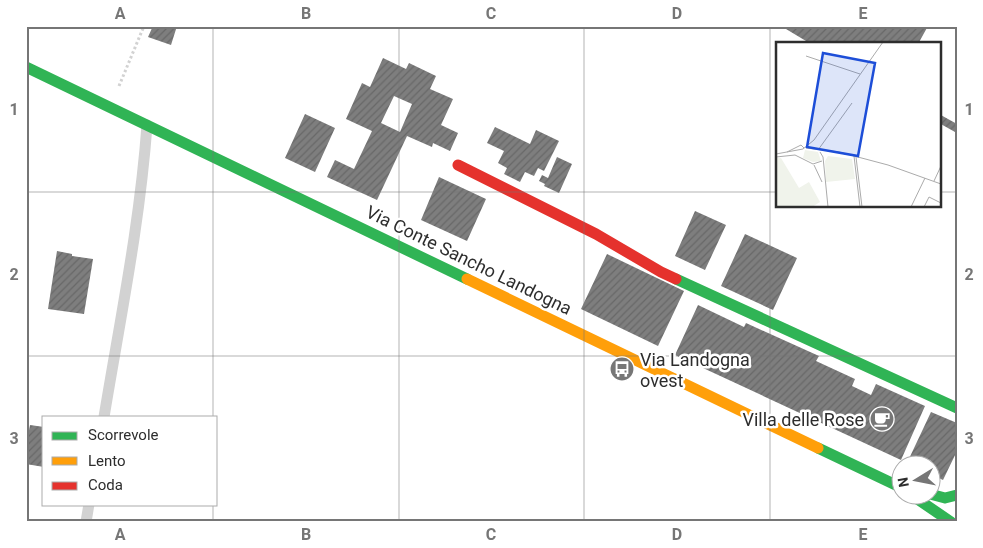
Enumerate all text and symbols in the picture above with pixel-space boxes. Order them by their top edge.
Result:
text: A [115,4,126,23]
text: B [301,4,311,23]
text: C [486,4,496,23]
text: D [672,4,682,23]
text: E [859,4,868,23]
inset map [776,42,940,208]
text: 1 [9,100,19,119]
text: 1 [964,100,974,119]
street label: Via Conte Sancho Landogna [363,201,575,319]
text: 2 [9,265,19,284]
text: 2 [964,265,974,284]
place label: Via Landogna ovest [640,349,750,391]
bus stop icon: Via Landogna ovest [609,356,635,382]
cafe icon: Villa delle Rose [869,406,895,432]
place label: Villa delle Rose [743,409,864,430]
legend [42,416,218,506]
text: Scorrevole [88,426,159,444]
text: 3 [9,429,19,448]
text: 3 [964,429,974,448]
text: Lento [88,452,126,470]
north arrow [890,456,940,506]
text: Coda [88,476,123,494]
text: N [894,476,912,489]
text: A [115,525,126,544]
text: B [301,525,311,544]
text: C [486,525,496,544]
text: D [672,525,682,544]
text: E [859,525,868,544]

